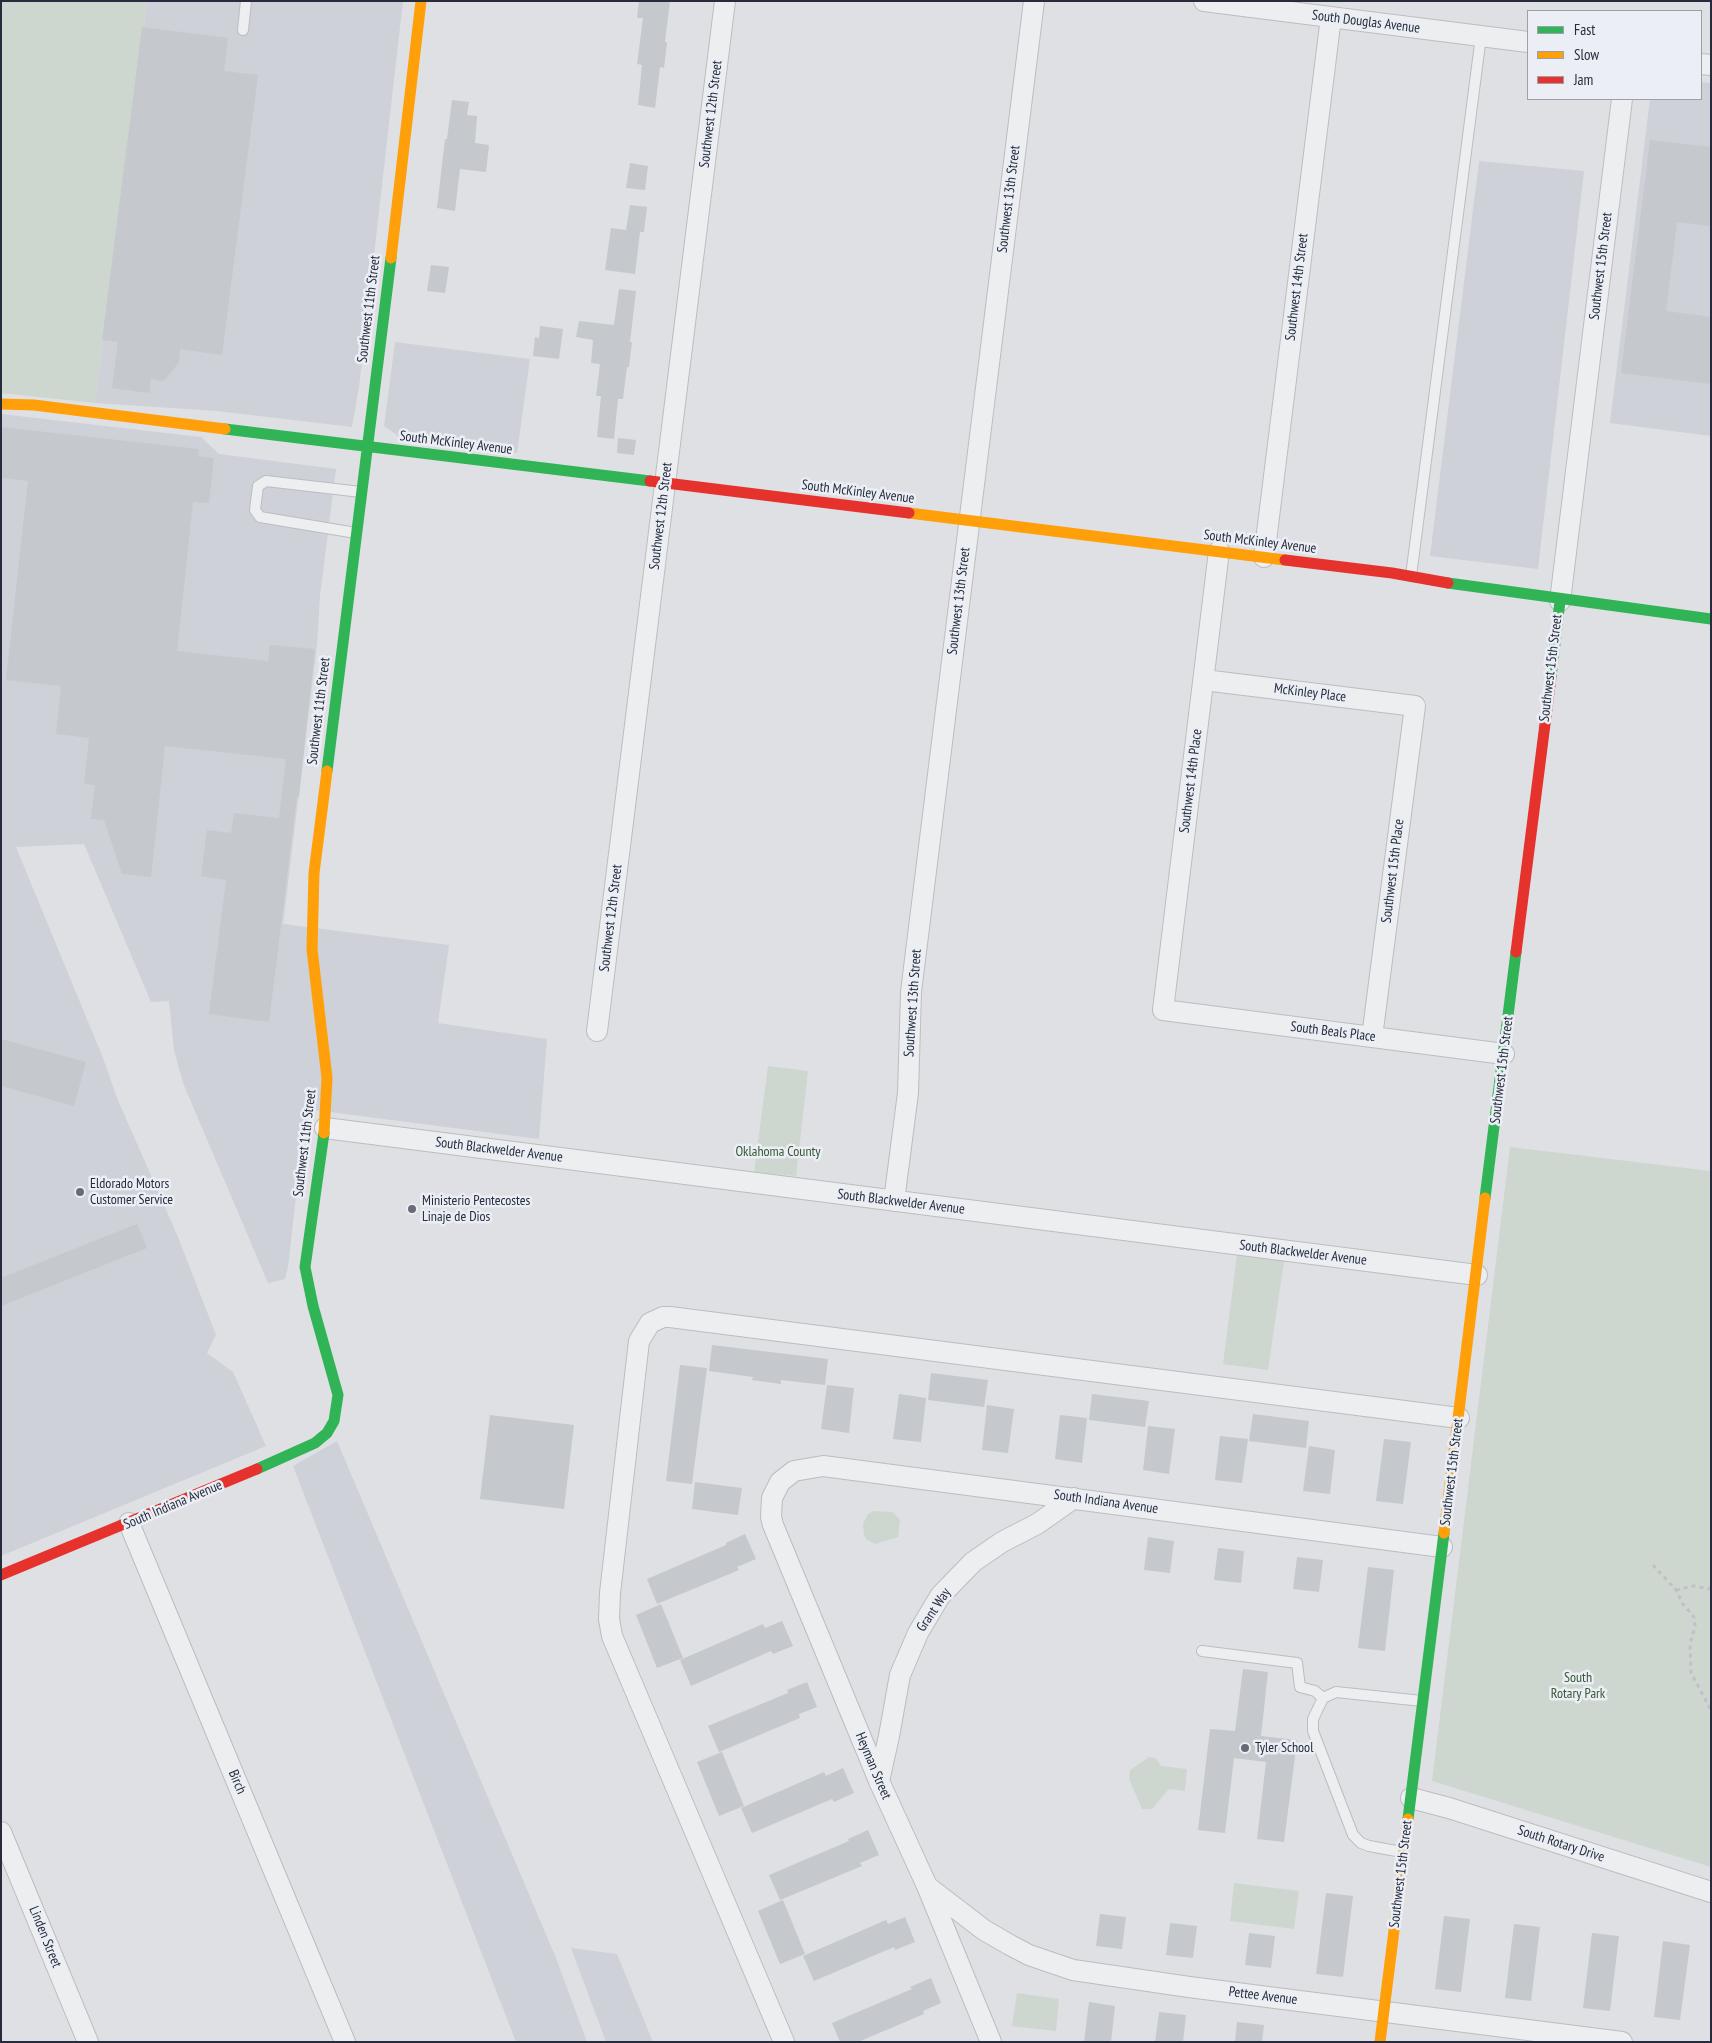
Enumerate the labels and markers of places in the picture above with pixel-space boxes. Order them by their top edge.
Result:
place label: Eldorado Motors Customer Service [90,1176,173,1208]
marker: Eldorado Motors Customer Service [74,1186,86,1198]
place label: Ministerio Pentecostes Linaje de Dios [422,1193,530,1226]
marker: Ministerio Pentecostes Linaje de Dios [406,1203,418,1215]
place label: Tyler School [1255,1740,1313,1756]
marker: Tyler School [1239,1742,1251,1754]

